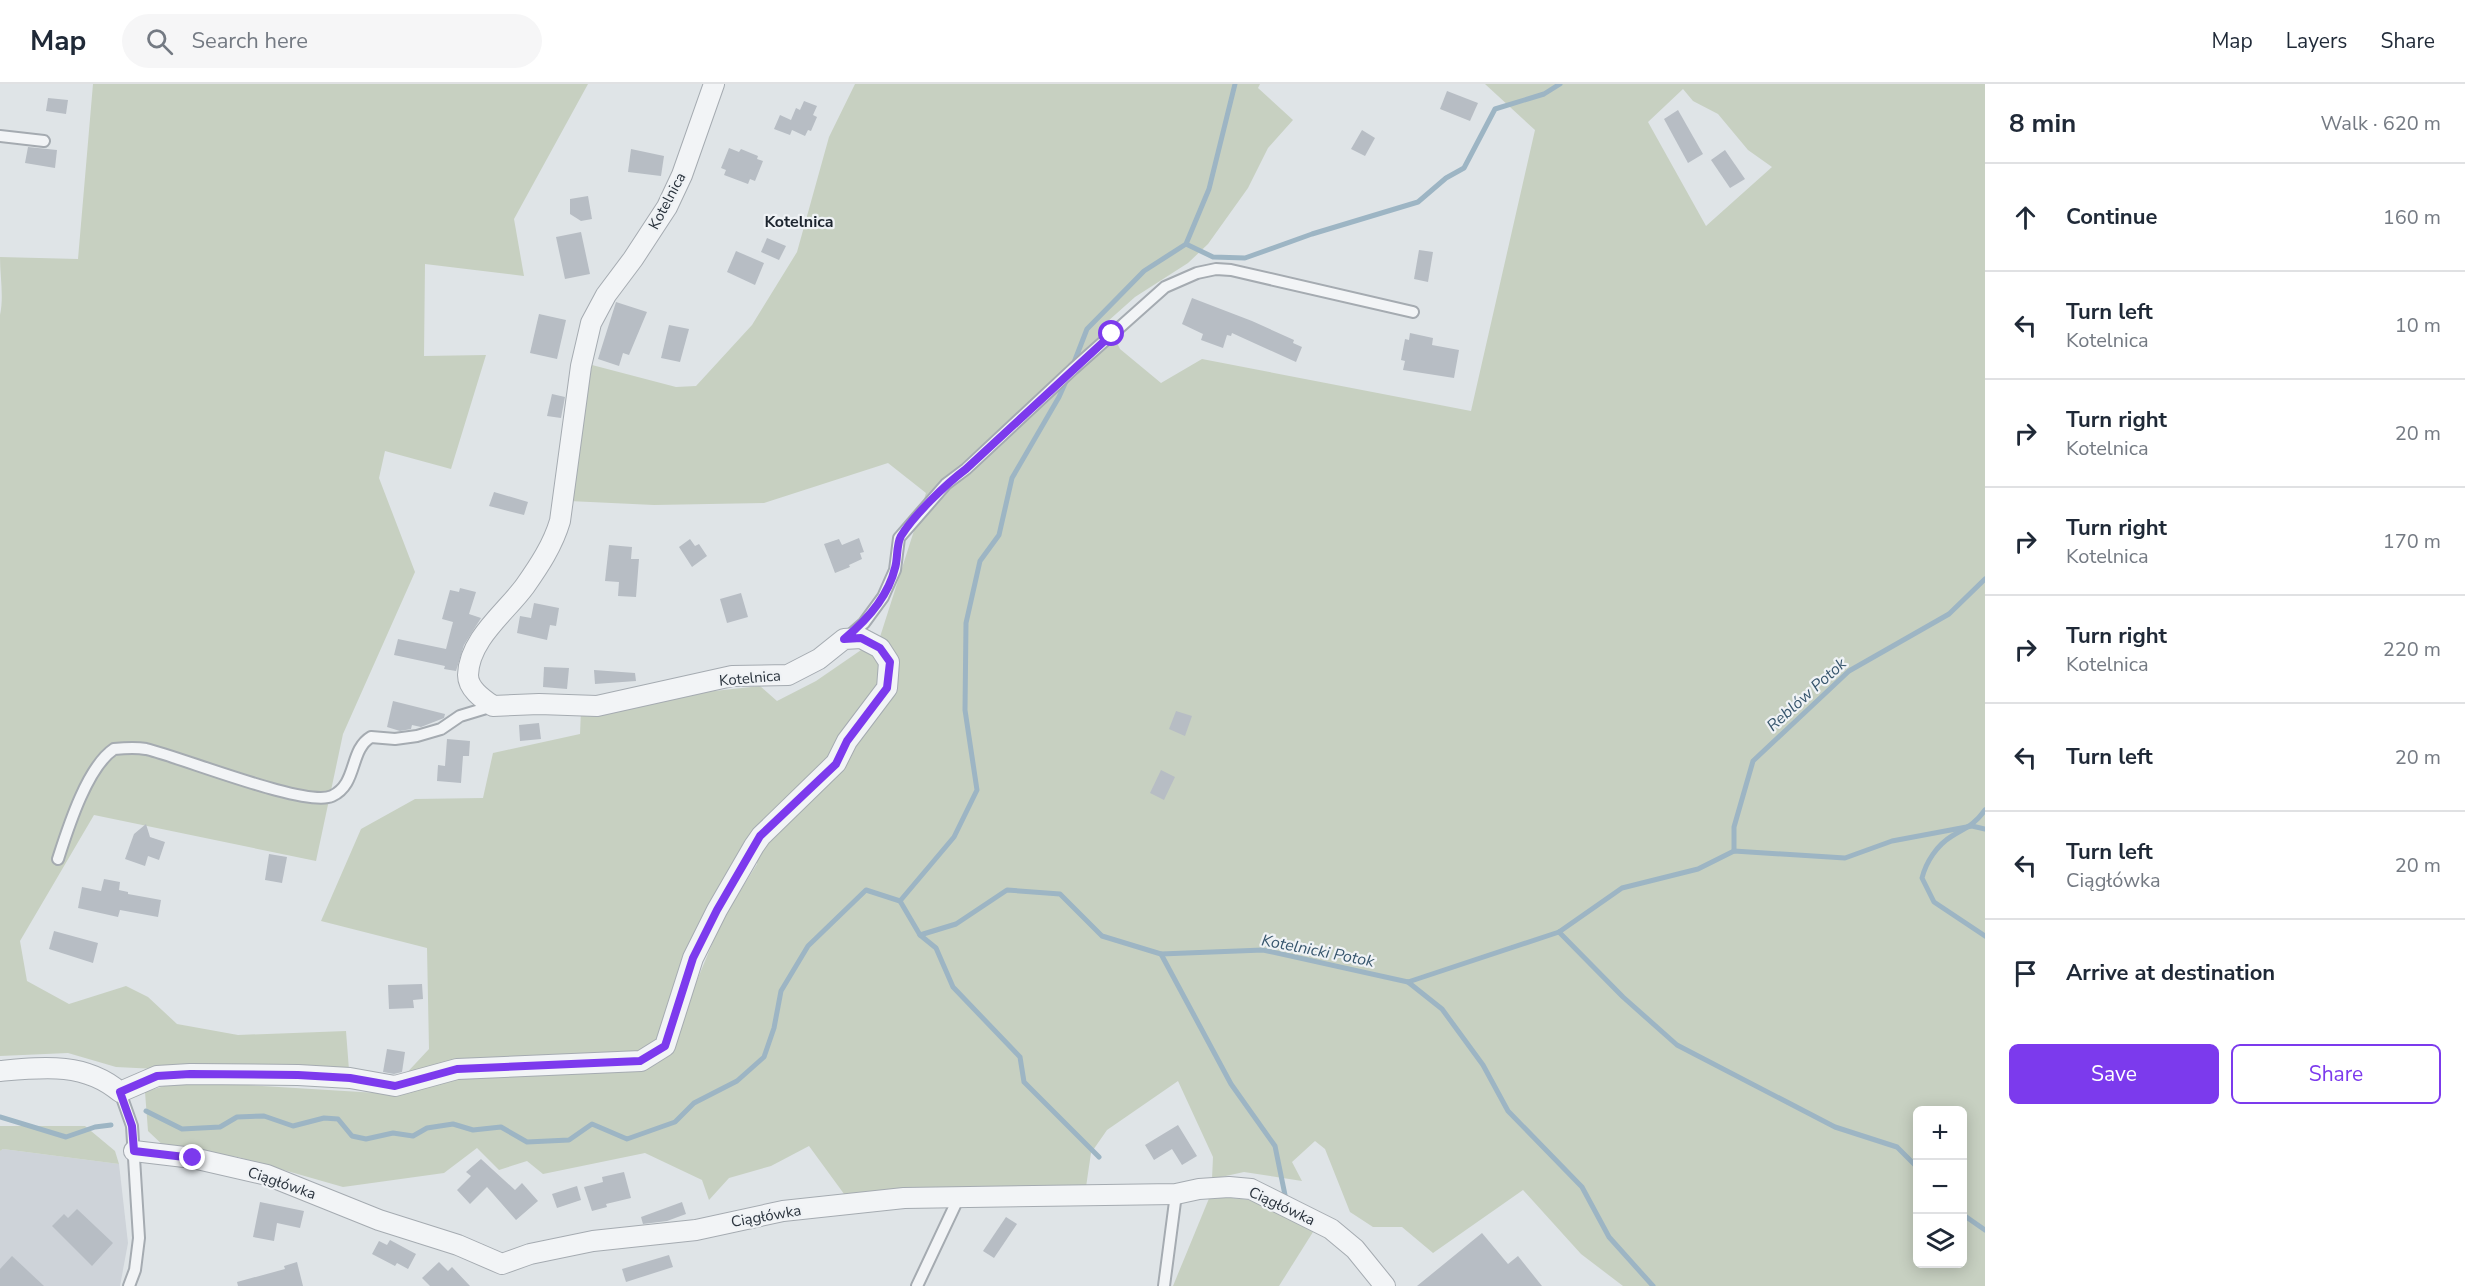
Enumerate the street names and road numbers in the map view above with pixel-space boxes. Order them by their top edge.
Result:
street label: Kotelnica [644,169,690,233]
street label: Kotelnica [718,665,782,691]
street label: Ciągłówka [245,1162,319,1204]
street label: Ciągłówka [1246,1182,1318,1230]
street label: Ciągłówka [729,1200,803,1232]

